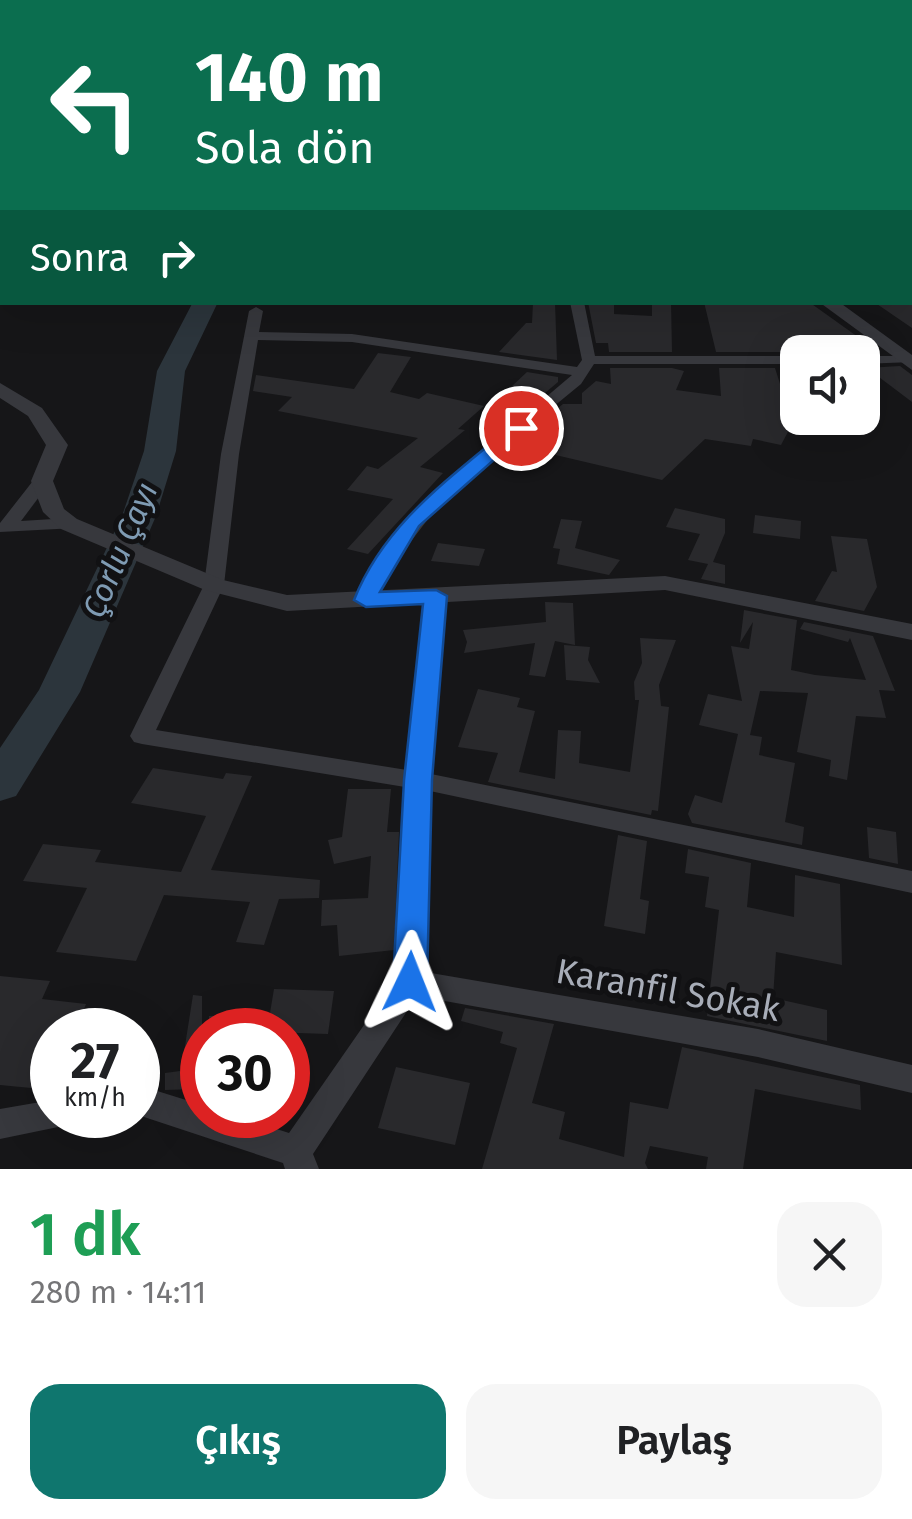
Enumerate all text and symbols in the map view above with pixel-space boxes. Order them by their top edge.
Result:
text: 140 m [195,36,384,120]
icon: left [30,40,160,170]
text: Sola dön [195,121,375,175]
icon: right [149,230,204,285]
text: Sonra [30,235,129,281]
map controls [780,335,880,435]
button: sound [780,335,880,435]
pin [479,386,564,471]
icon: arrive [494,401,549,456]
water label: Çorlu Çayı [74,477,166,623]
position arrow [358,930,462,1034]
street label: Karanfil Sokak [553,950,783,1030]
speed limit sign: 30 [180,1008,310,1138]
text: 27 [71,1031,119,1091]
text: km/h [64,1083,126,1113]
text: 1 dk [30,1199,140,1271]
button: close [777,1202,882,1307]
text: 280 m · 14:11 [30,1273,206,1311]
button: Çıkış [30,1384,446,1499]
button: Paylaş [466,1384,882,1499]

